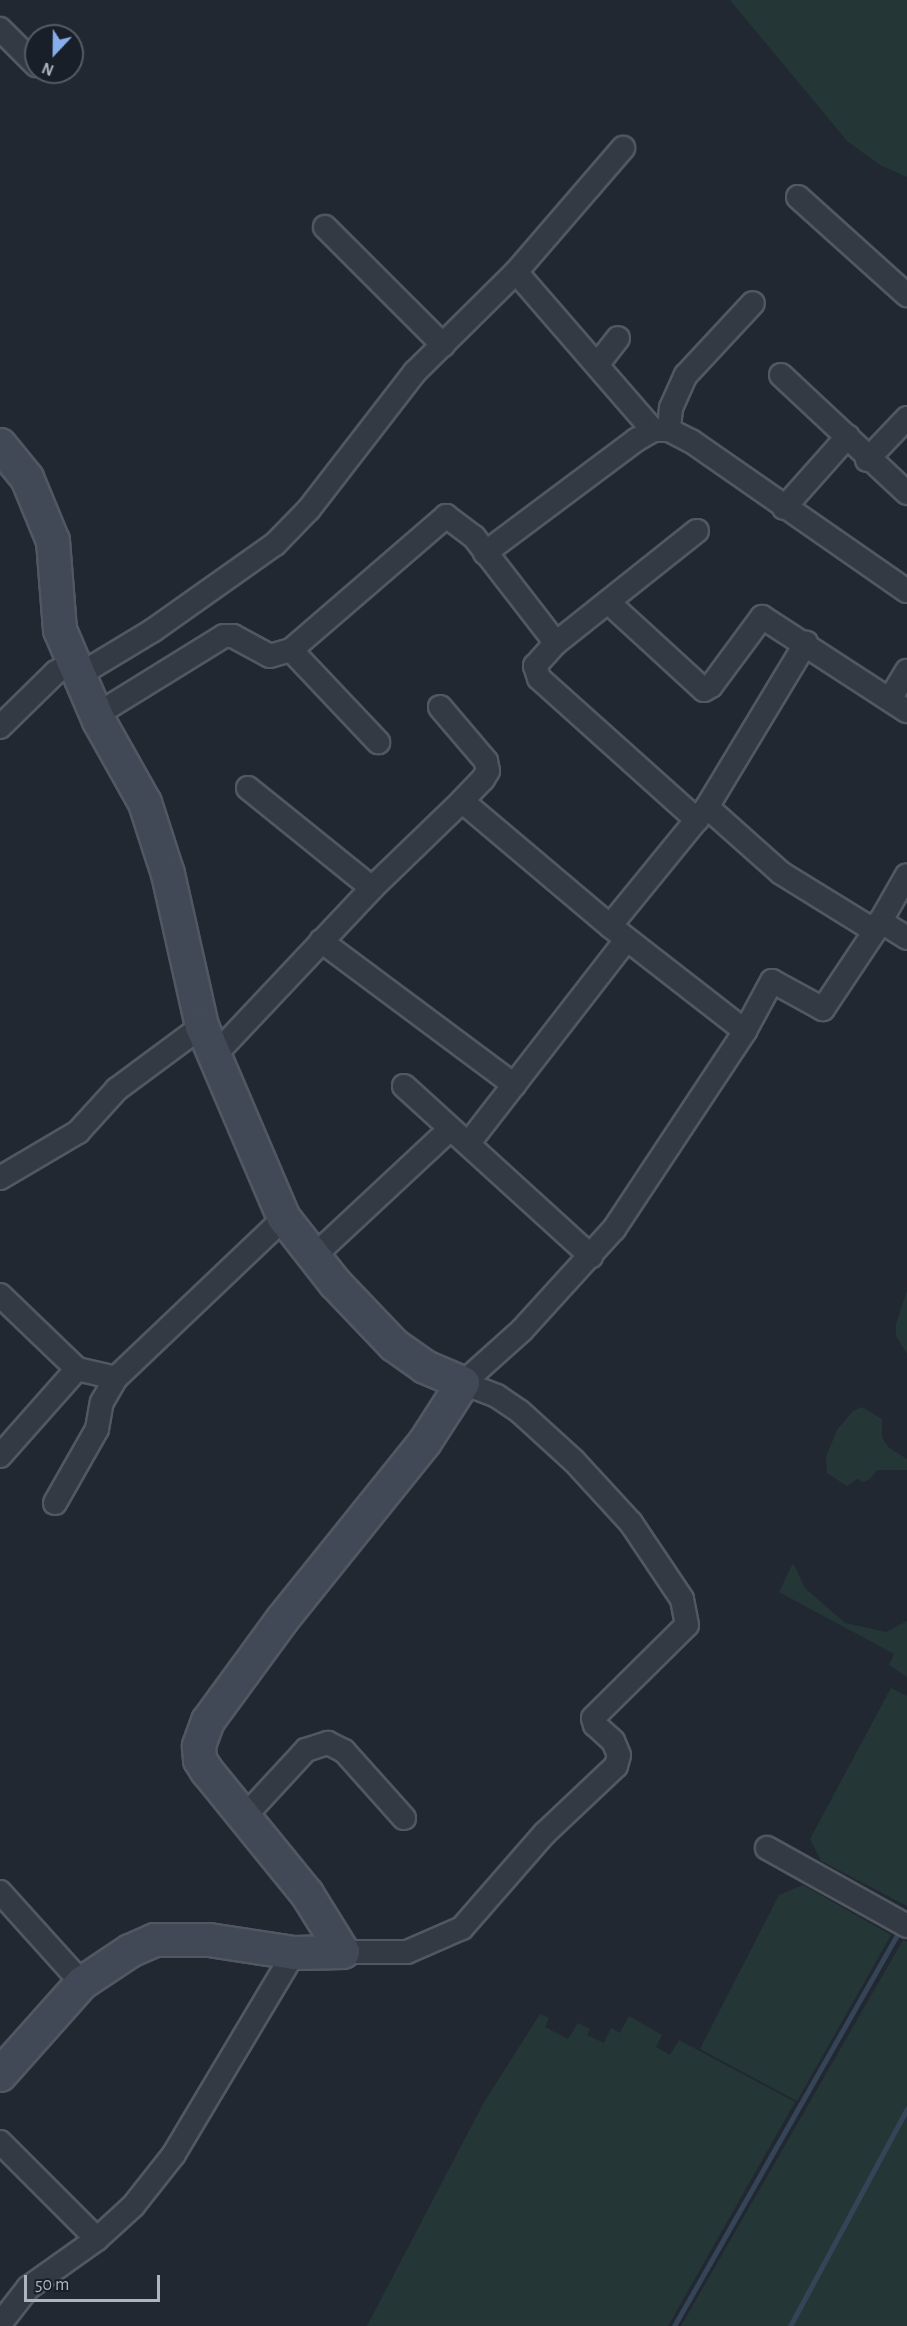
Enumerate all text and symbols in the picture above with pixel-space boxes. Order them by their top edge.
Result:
north arrow [24,24,84,84]
text: N [40,59,56,78]
scale bar [27,2263,164,2301]
text: 50 m [35,2276,69,2294]

